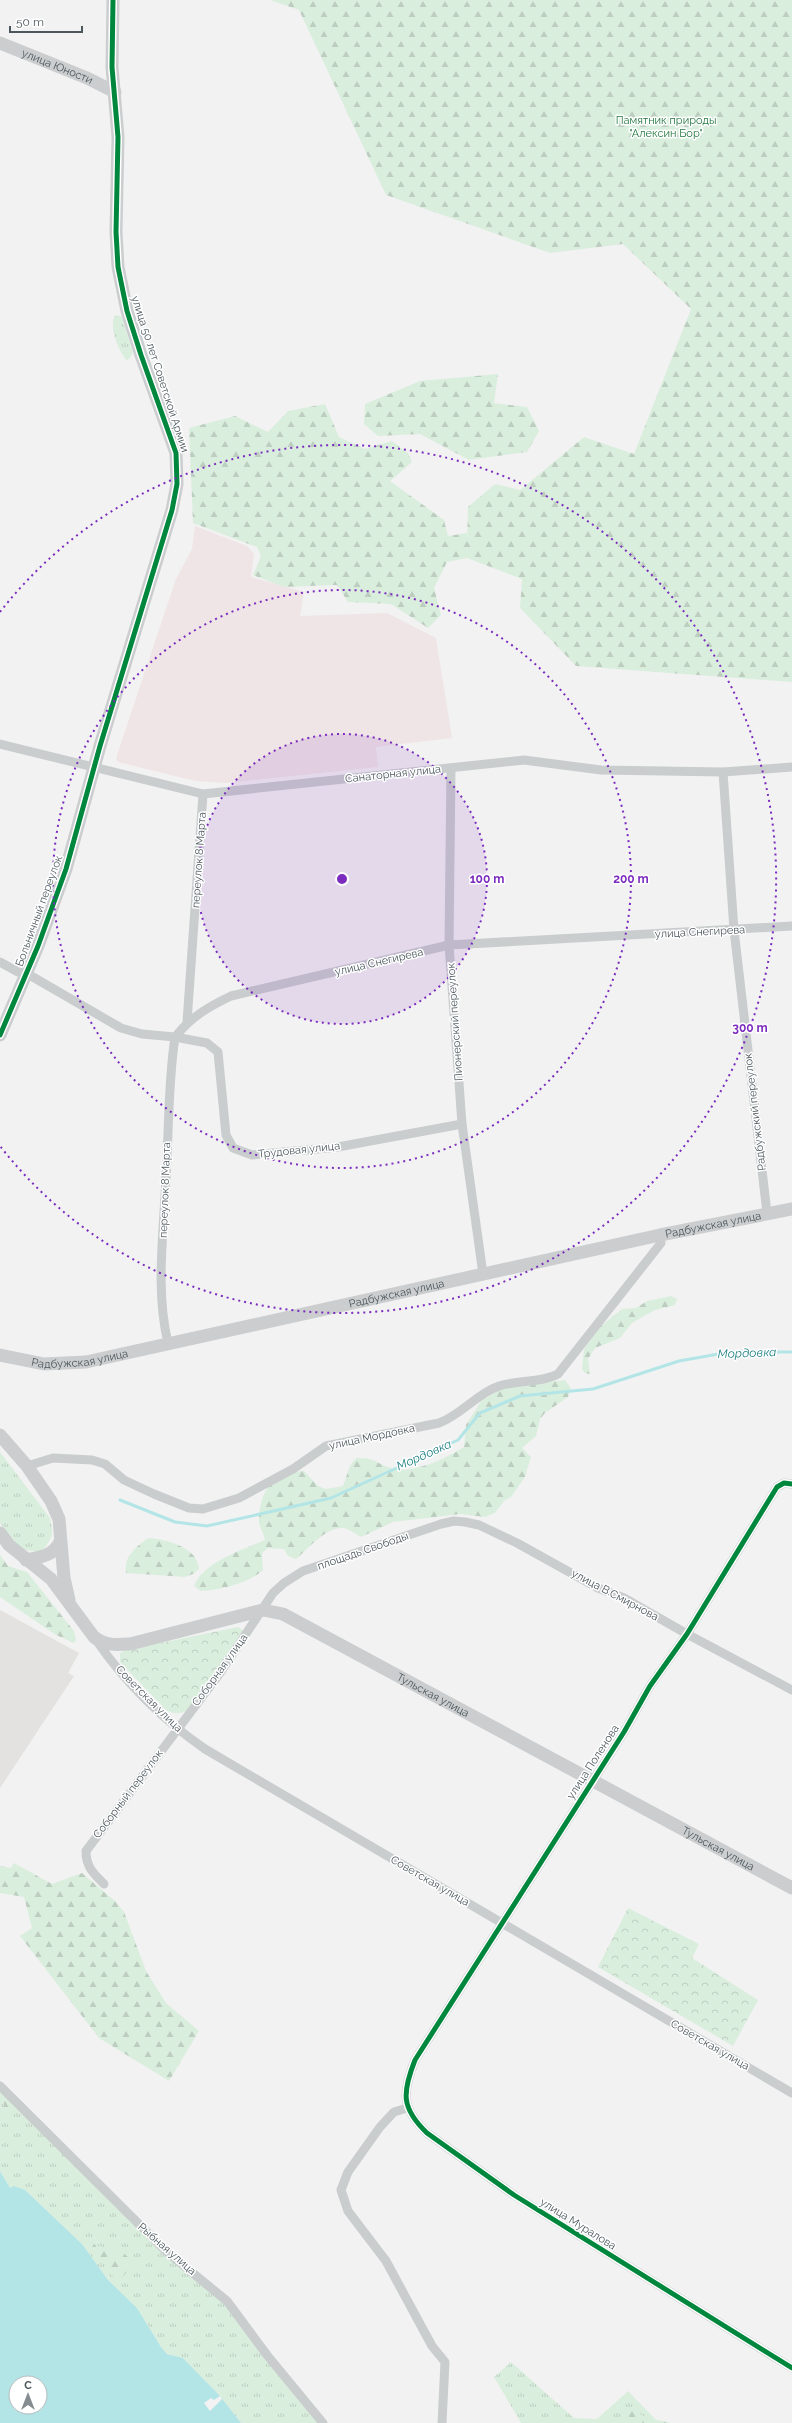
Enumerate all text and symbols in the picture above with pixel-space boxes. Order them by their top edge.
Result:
scale bar [10,8,82,34]
text: 50 m [16,15,44,29]
street label: улица Юности [20,46,95,86]
park label: Памятник природы "Алексин Бор" [616,114,716,140]
street label: улица 50 лет Советской Армии [128,294,192,454]
street label: Санаторная улица [344,763,442,785]
street label: переулок 8 Марта [189,812,209,908]
street label: Больничный переулок [13,853,65,968]
centre of rings [335,872,349,886]
text: 100 m [470,872,504,886]
text: 200 m [613,872,649,886]
street label: улица Снегирева [654,923,746,941]
street label: улица Снегирева [333,945,425,979]
street label: Пионерский переулок [444,962,466,1082]
text: 300 m [732,1021,768,1035]
street label: Радбужский переулок [741,1052,769,1171]
street label: Трудовая улица [257,1139,341,1161]
street label: переулок 8 Марта [157,1142,173,1238]
street label: Радбужская улица [664,1209,762,1240]
street label: Радбужская улица [348,1276,446,1310]
water label: Мордовка [717,1345,777,1361]
street label: Радбужская улица [30,1346,129,1370]
street label: улица Мордовка [328,1422,416,1452]
water label: Мордовка [394,1437,454,1473]
street label: площадь Свободы [316,1529,410,1573]
street label: улица В.Смирнова [569,1567,661,1623]
street label: Соборная улица [190,1631,250,1709]
street label: Советская улица [113,1663,185,1735]
street label: Тульская улица [395,1670,472,1720]
street label: улица Поленова [564,1722,622,1802]
street label: Соборный переулок [90,1747,166,1841]
street label: Тульская улица [680,1824,757,1873]
street label: Советская улица [388,1853,472,1909]
street label: Советская улица [668,2017,752,2073]
street label: улица Муралова [538,2195,618,2253]
street label: Рыбная улица [135,2220,199,2278]
north arrow [8,2375,48,2415]
text: С [24,2379,32,2392]

